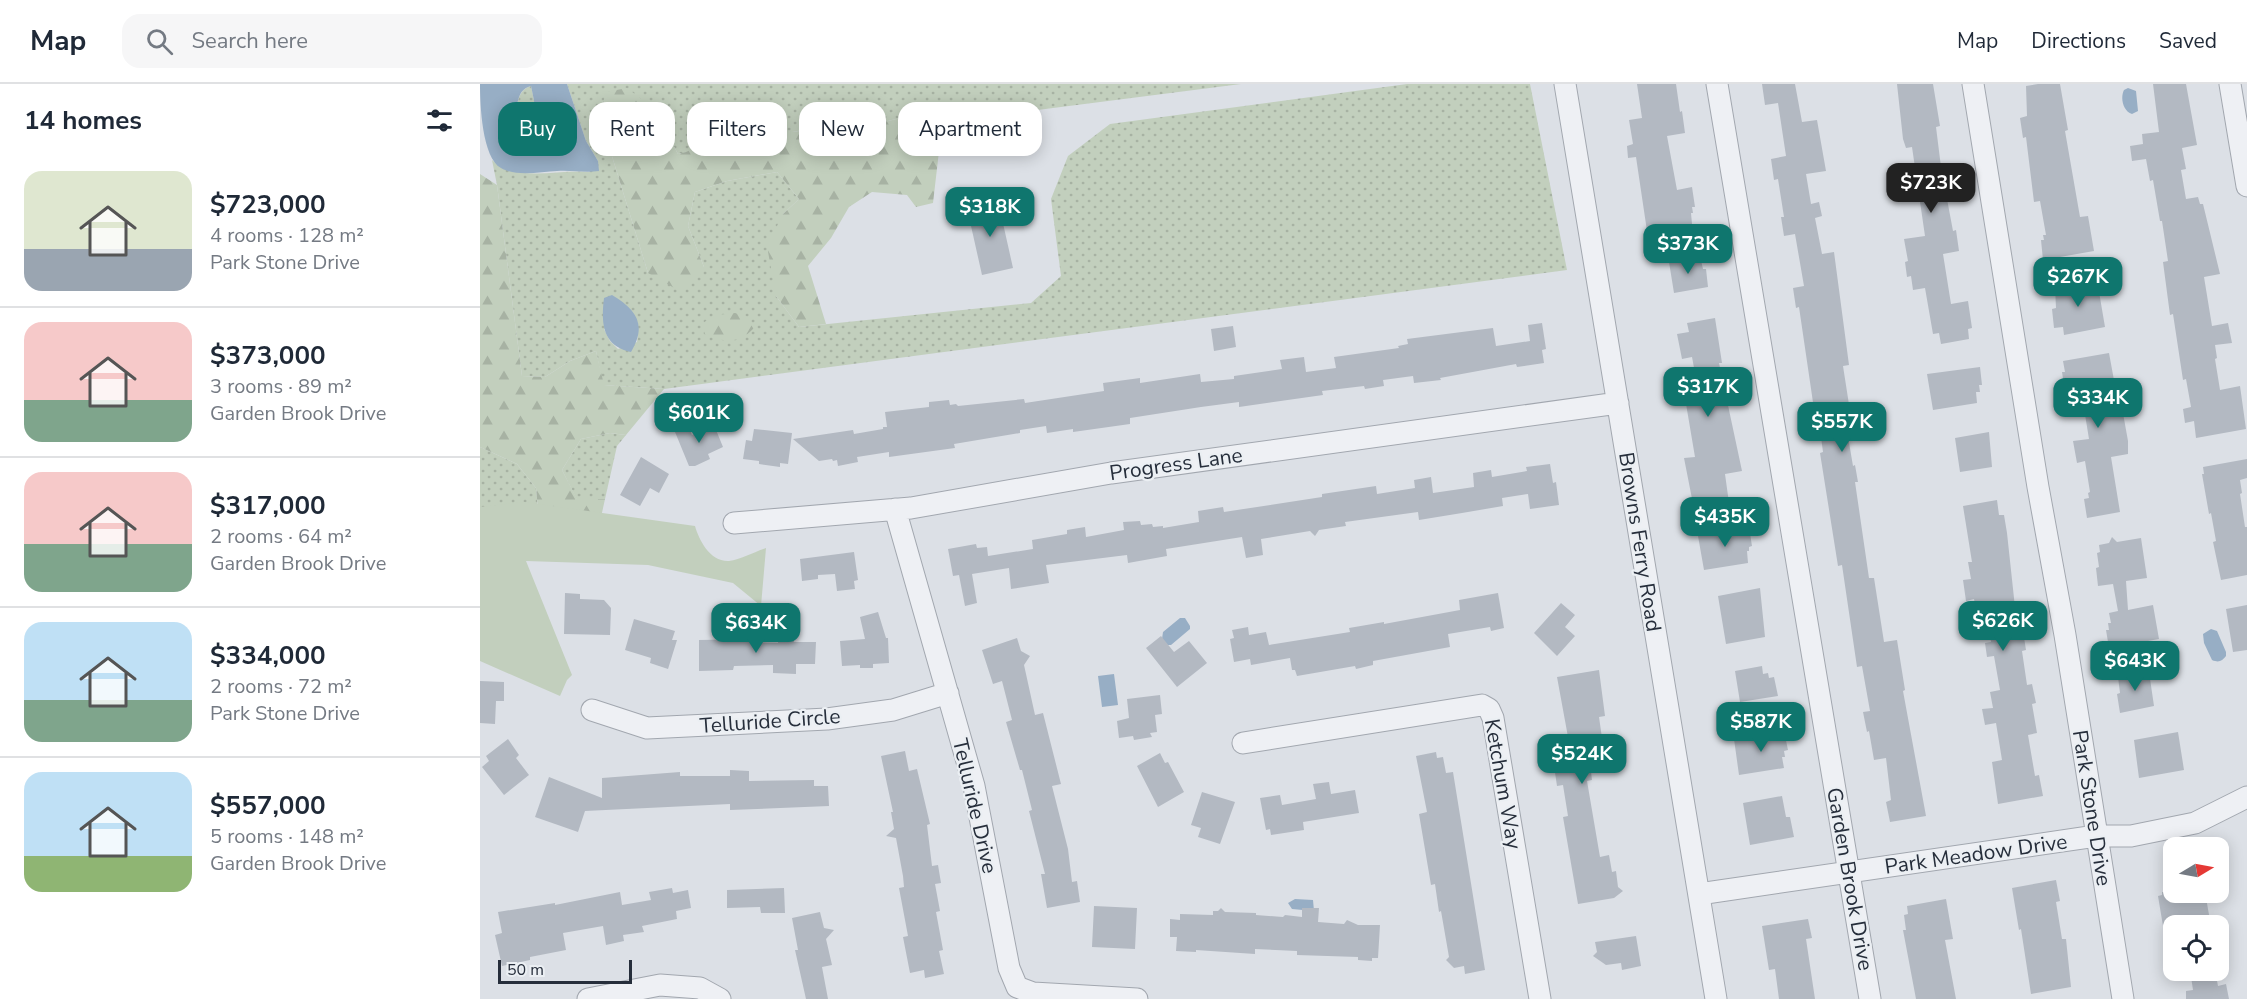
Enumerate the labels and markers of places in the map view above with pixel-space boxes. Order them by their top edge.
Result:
pin: $723K [1889,163,1973,214]
pin: $318K [948,187,1032,238]
pin: $373K [1646,224,1730,275]
pin: $267K [2036,257,2120,308]
pin: $317K [1666,367,1750,418]
pin: $334K [2056,378,2140,429]
pin: $601K [657,393,741,444]
pin: $557K [1800,402,1884,453]
pin: $435K [1683,497,1767,548]
pin: $626K [1961,601,2045,652]
pin: $634K [714,603,798,654]
pin: $643K [2093,641,2177,692]
pin: $587K [1719,702,1803,753]
pin: $524K [1540,734,1624,785]

